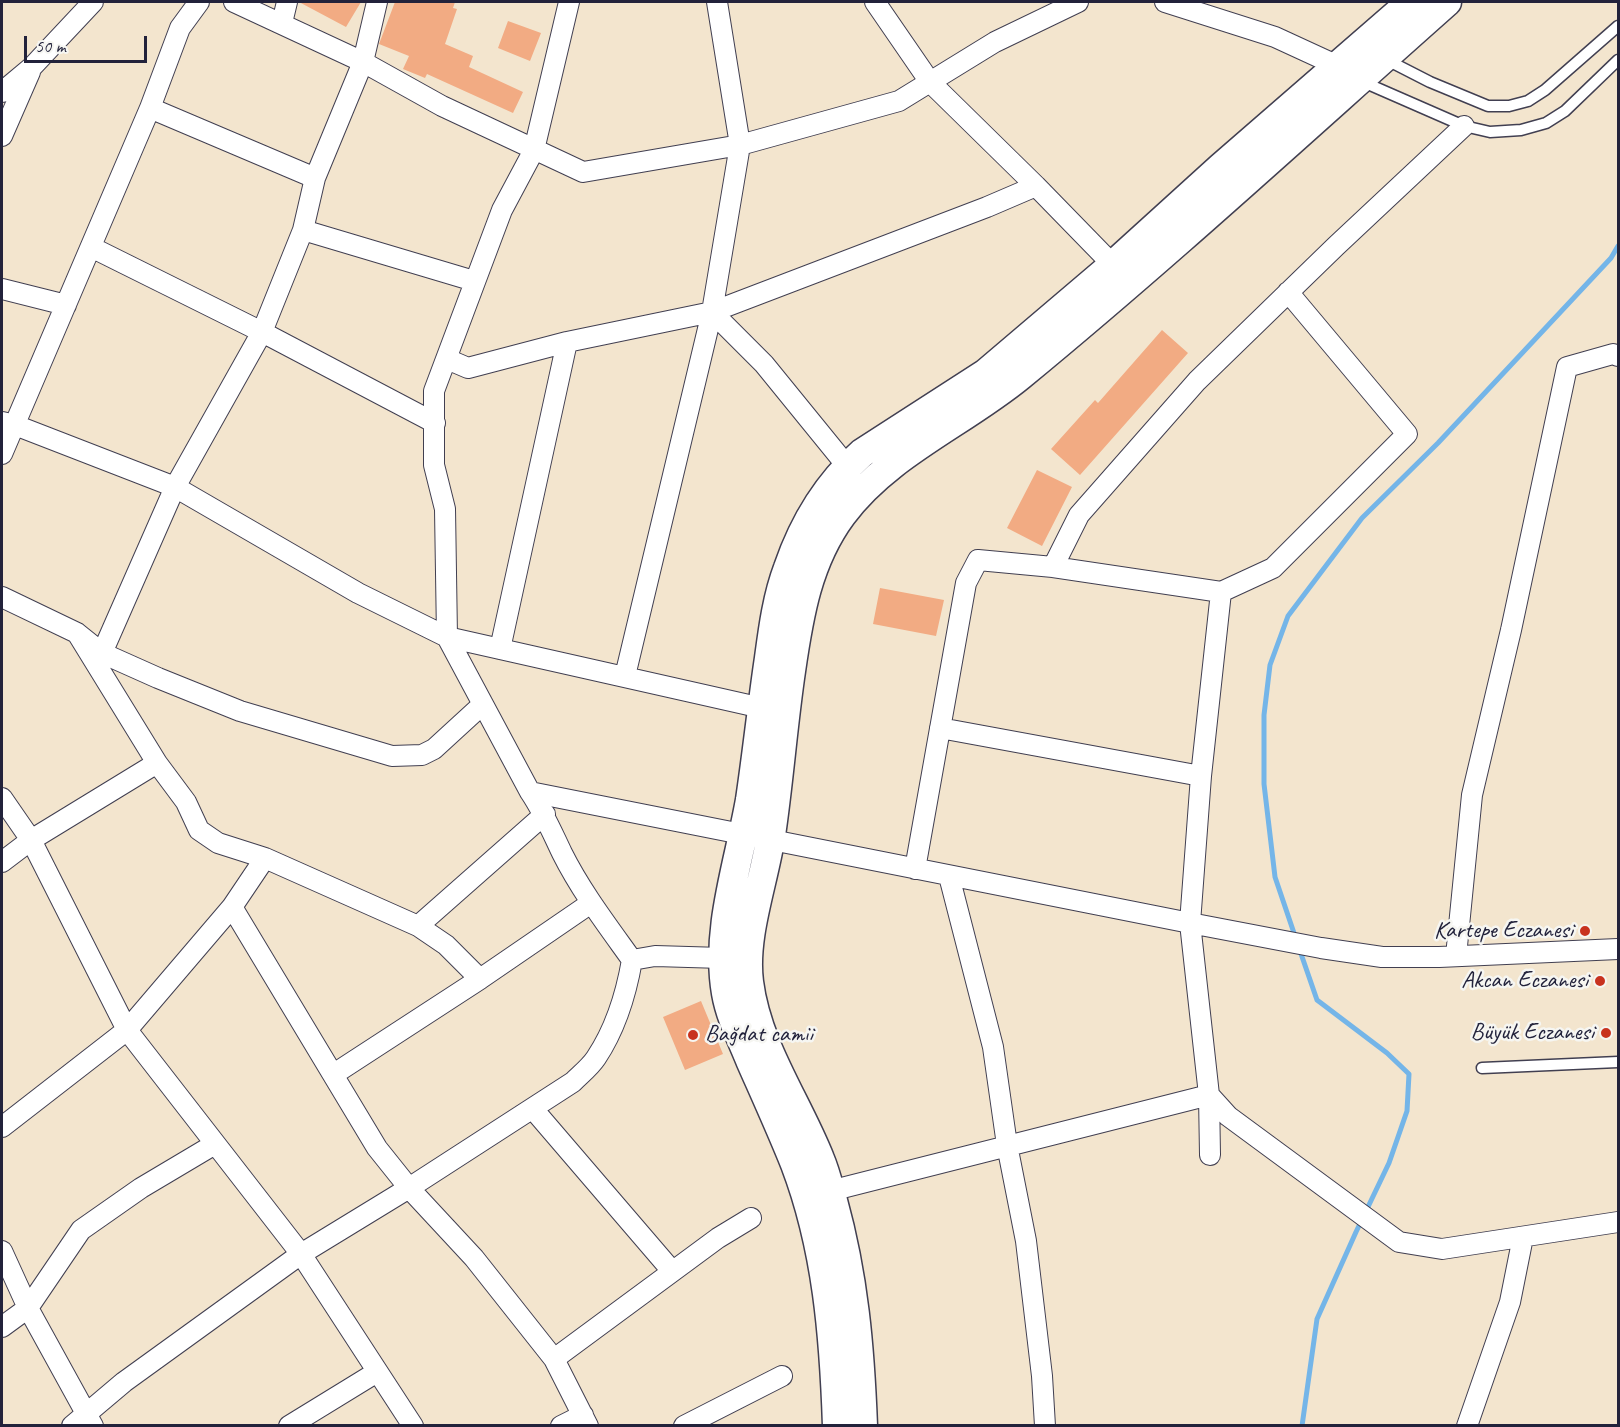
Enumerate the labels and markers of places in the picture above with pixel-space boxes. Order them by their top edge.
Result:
place label: Kartepe Eczanesi [1434,917,1573,945]
marker: Kartepe Eczanesi [1578,924,1592,938]
place label: Akcan Eczanesi [1461,967,1588,995]
marker: Akcan Eczanesi [1593,974,1607,988]
place label: Büyük Eczanesi [1470,1019,1594,1047]
place label: Bağdat camii [705,1021,813,1049]
marker: Büyük Eczanesi [1599,1026,1613,1040]
marker: Bağdat camii [686,1028,700,1042]

